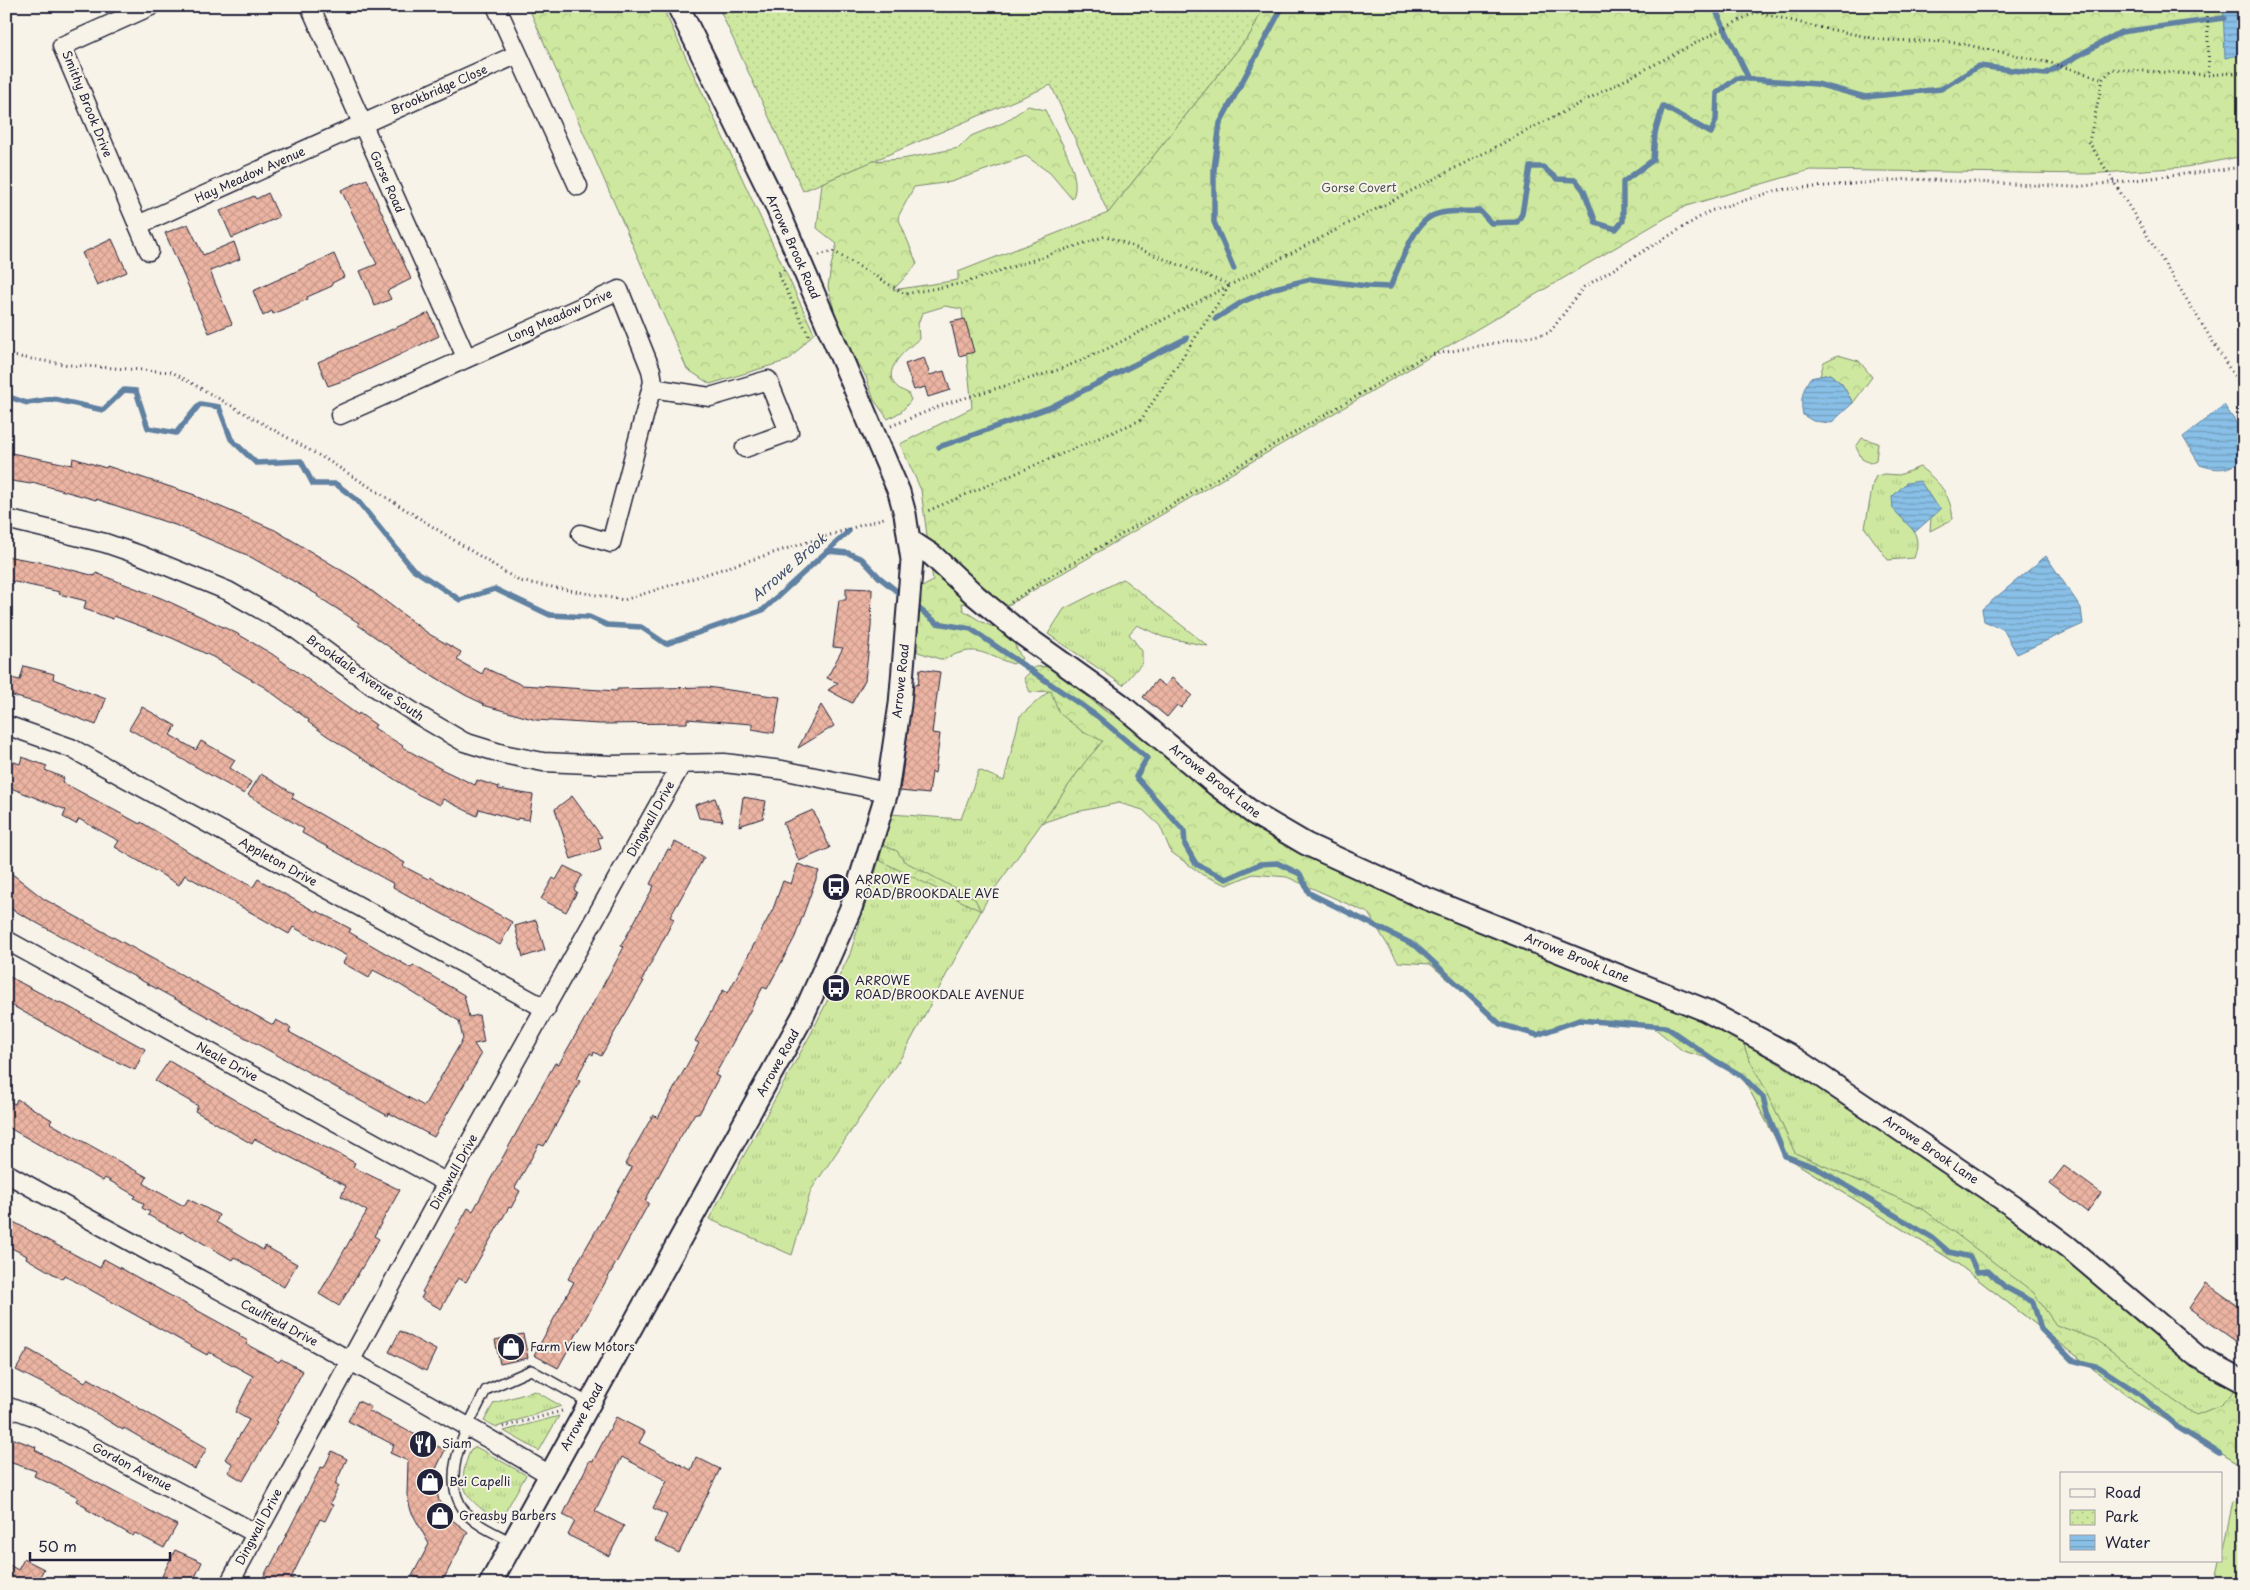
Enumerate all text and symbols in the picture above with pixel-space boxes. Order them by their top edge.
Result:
street label: Smithy Brook Drive [58,47,118,160]
street label: Brookbridge Close [387,60,490,118]
street label: Hay Meadow Avenue [191,141,308,207]
street label: Gorse Road [366,148,410,216]
park label: Gorse Covert [1321,178,1397,196]
street label: Arrowe Brook Road [763,191,825,302]
street label: Long Meadow Drive [505,284,615,346]
water label: Arrowe Brook [746,527,832,605]
street label: Brookdale Avenue South [303,630,428,725]
street label: Arrowe Road [887,643,913,719]
street label: Arrowe Brook Lane [1166,739,1265,822]
street label: Dingwall Drive [622,777,678,860]
street label: Appleton Drive [236,832,321,890]
place label: ARROWE ROAD/BROOKDALE AVE [855,870,1000,902]
bus stop icon: ARROWE ROAD/BROOKDALE AVE [821,872,851,902]
street label: Arrowe Brook Lane [1522,928,1633,986]
place label: ARROWE ROAD/BROOKDALE AVENUE [855,971,1025,1003]
bus stop icon: ARROWE ROAD/BROOKDALE AVENUE [821,973,851,1003]
street label: Arrowe Road [751,1025,803,1100]
street label: Neale Drive [193,1037,262,1085]
street label: Arrowe Brook Lane [1880,1110,1983,1188]
street label: Dingwall Drive [425,1130,481,1213]
street label: Caulfield Drive [238,1294,321,1350]
shop icon: Farm View Motors [496,1332,526,1362]
place label: Farm View Motors [530,1337,635,1355]
street label: Arrowe Road [555,1379,607,1454]
restaurant icon: Siam [408,1429,438,1459]
place label: Siam [442,1434,472,1452]
street label: Gordon Avenue [89,1438,176,1495]
shop icon: Bei Capelli [415,1467,445,1497]
place label: Bei Capelli [449,1472,510,1490]
legend [2060,1472,2222,1562]
text: Road [2105,1480,2141,1503]
street label: Dingwall Drive [230,1485,286,1568]
shop icon: Greasby Barbers [425,1501,455,1531]
text: Park [2105,1504,2139,1527]
place label: Greasby Barbers [459,1506,557,1524]
scale bar [30,1530,170,1562]
text: Water [2105,1530,2150,1553]
text: 50 m [38,1534,77,1557]

